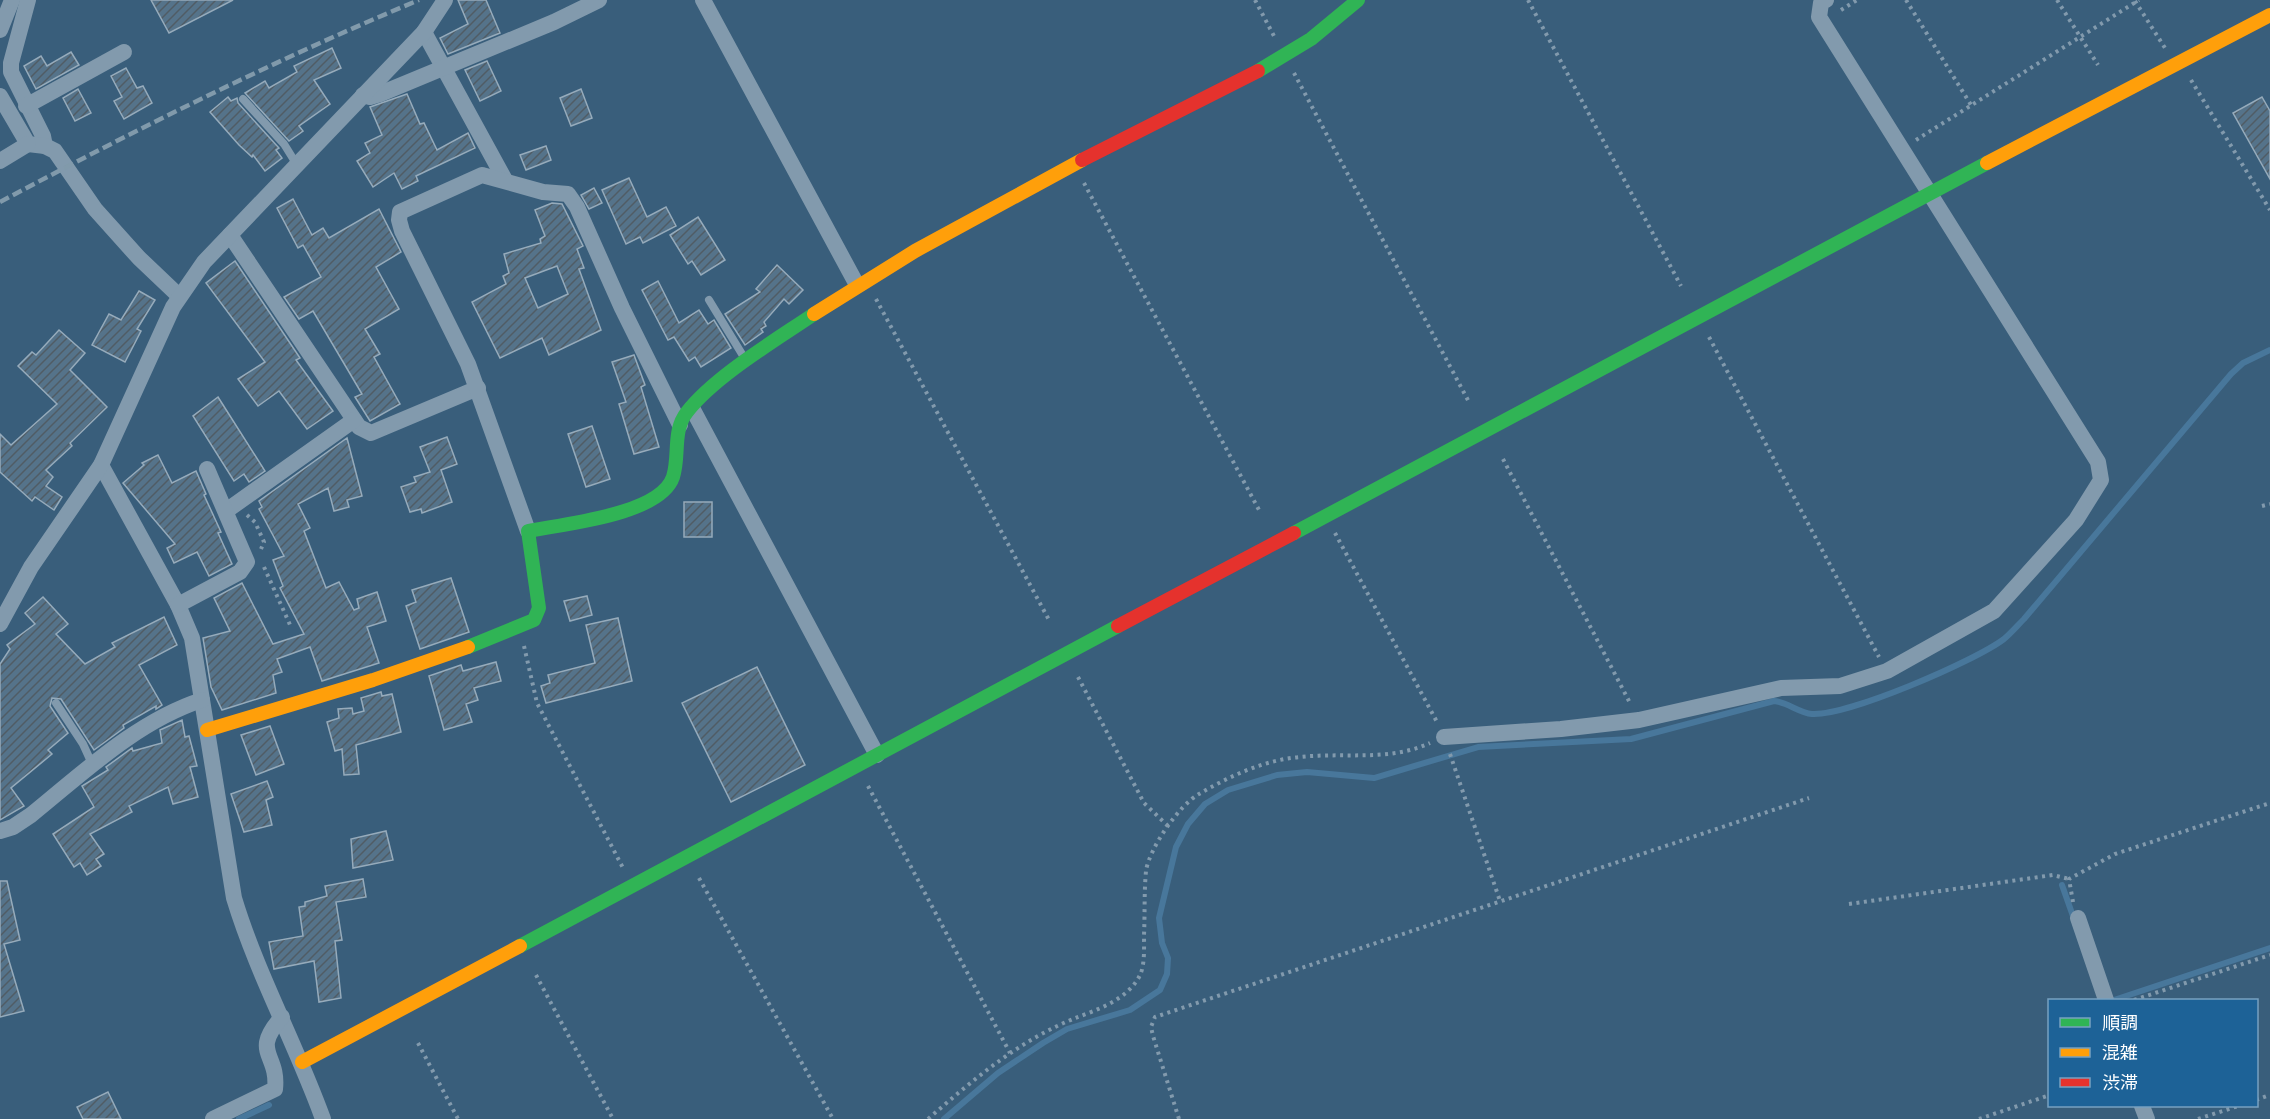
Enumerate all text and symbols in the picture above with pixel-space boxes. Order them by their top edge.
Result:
legend [2048,999,2258,1107]
text: 順調 [2102,1012,2138,1033]
text: 混雑 [2102,1042,2138,1063]
text: 渋滞 [2102,1072,2138,1093]

